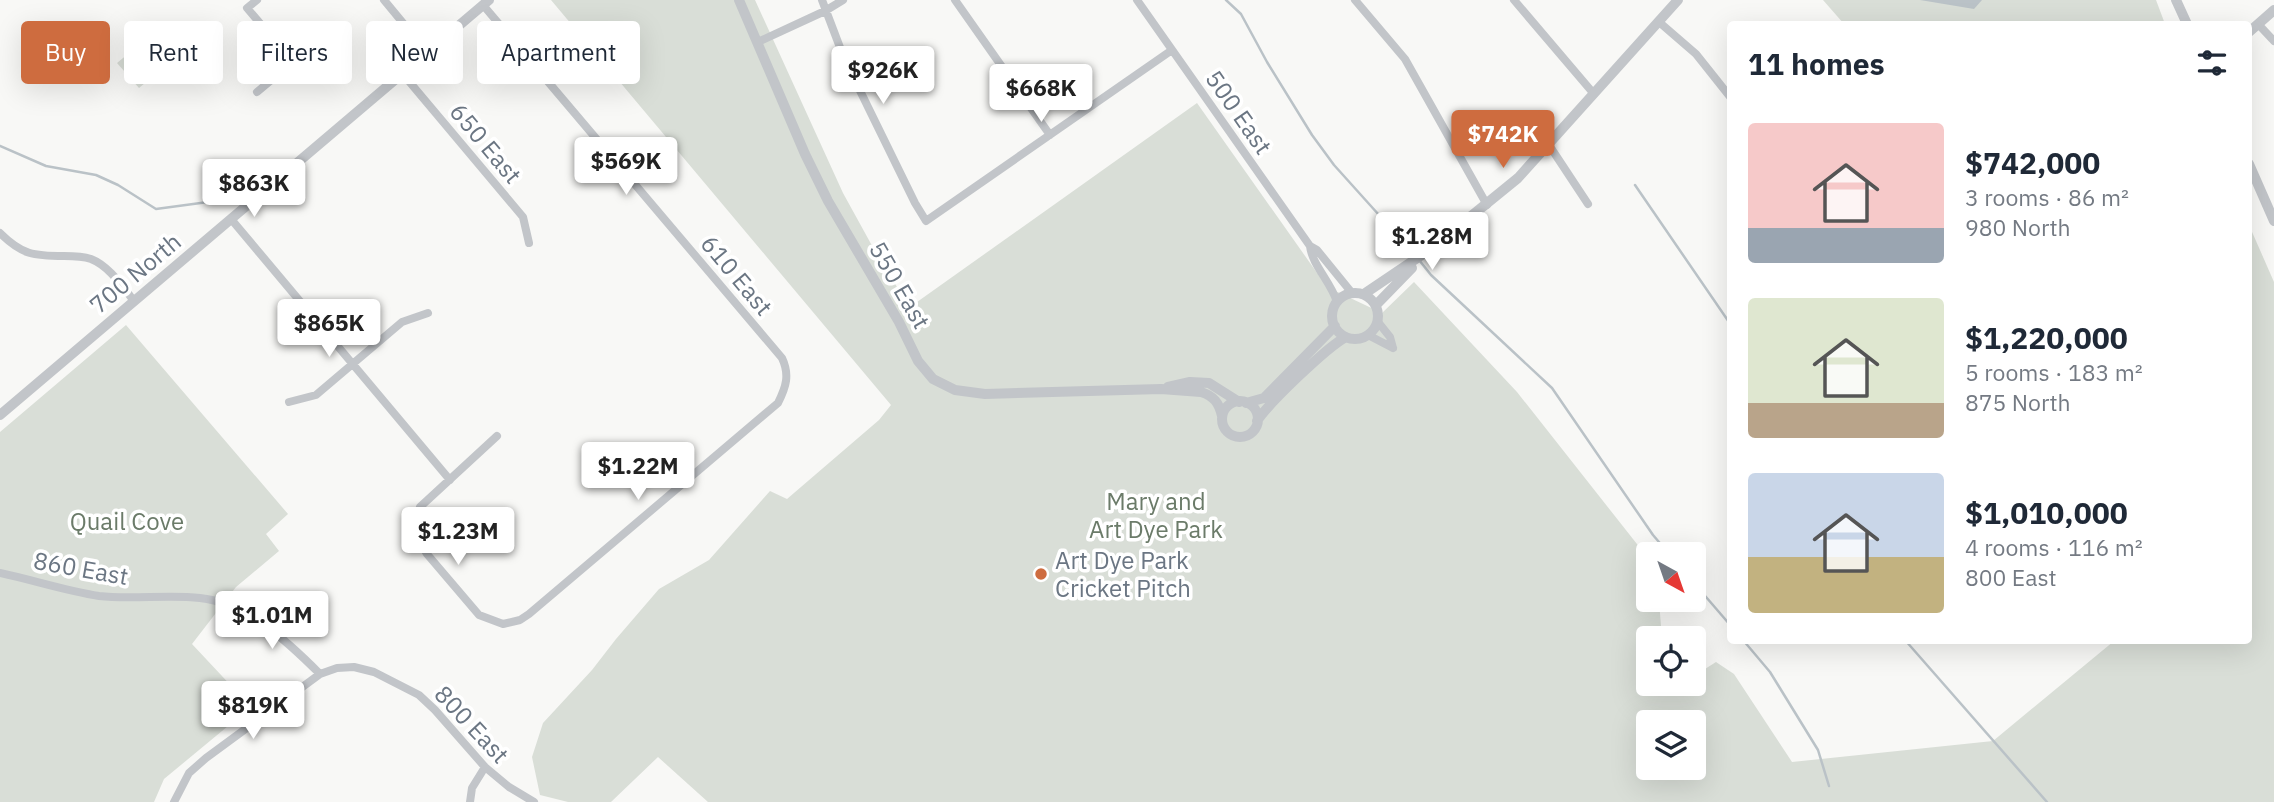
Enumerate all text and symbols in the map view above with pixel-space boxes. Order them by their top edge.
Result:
chip: Buy [21,21,110,84]
chip: Rent [124,21,223,84]
chip: Filters [237,21,352,84]
chip: New [366,21,463,84]
chip: Apartment [477,21,640,84]
text: 11 homes [1748,44,1885,83]
icon: filters [2193,44,2231,82]
pin: $926K [834,46,932,106]
text: $926K [847,54,919,84]
pin: $668K [992,64,1090,124]
street label: 500 East [1198,64,1280,160]
text: $668K [1005,72,1077,102]
street label: 650 East [443,96,529,190]
pin: $742K [1454,110,1552,170]
text: $742K [1467,118,1539,148]
pin: $569K [577,138,675,197]
text: $742,000 [1965,143,2100,182]
text: $569K [590,145,662,175]
icon: home [1804,151,1888,235]
pin: $863K [205,160,303,219]
text: $863K [218,167,290,197]
text: 3 rooms · 86 m² [1965,182,2129,212]
pin: $1.28M [1375,212,1489,272]
text: 980 North [1965,212,2071,242]
text: $1.28M [1391,220,1473,250]
street label: 700 North [82,225,188,321]
street label: 610 East [694,228,780,322]
street label: 550 East [862,236,938,334]
pin: $865K [280,300,378,359]
text: $865K [293,307,365,337]
text: $1,220,000 [1965,318,2128,357]
icon: home [1804,326,1888,410]
text: 5 rooms · 183 m² [1965,357,2143,387]
text: 875 North [1965,387,2071,417]
pin: $1.22M [581,442,695,502]
text: $1.22M [597,450,679,480]
park label: Mary and Art Dye Park [1089,485,1223,545]
text: $1,010,000 [1965,493,2128,532]
icon: home [1804,501,1888,585]
park label: Quail Cove [70,505,184,537]
pin: $1.23M [401,508,515,567]
text: $1.23M [417,515,499,545]
text: 4 rooms · 116 m² [1965,532,2143,562]
north arrow [1636,542,1706,612]
map controls [1636,542,1706,780]
street label: 860 East [31,544,131,592]
place label: Art Dye Park Cricket Pitch [1055,544,1191,604]
text: 800 East [1965,562,2057,592]
marker: Art Dye Park Cricket Pitch [1033,566,1049,582]
pin: $1.01M [215,592,329,651]
text: $1.01M [231,599,313,629]
button: locate [1636,626,1706,696]
street label: 800 East [428,678,516,770]
pin: $819K [204,682,302,741]
text: $819K [217,689,289,719]
button: layers [1636,710,1706,780]

